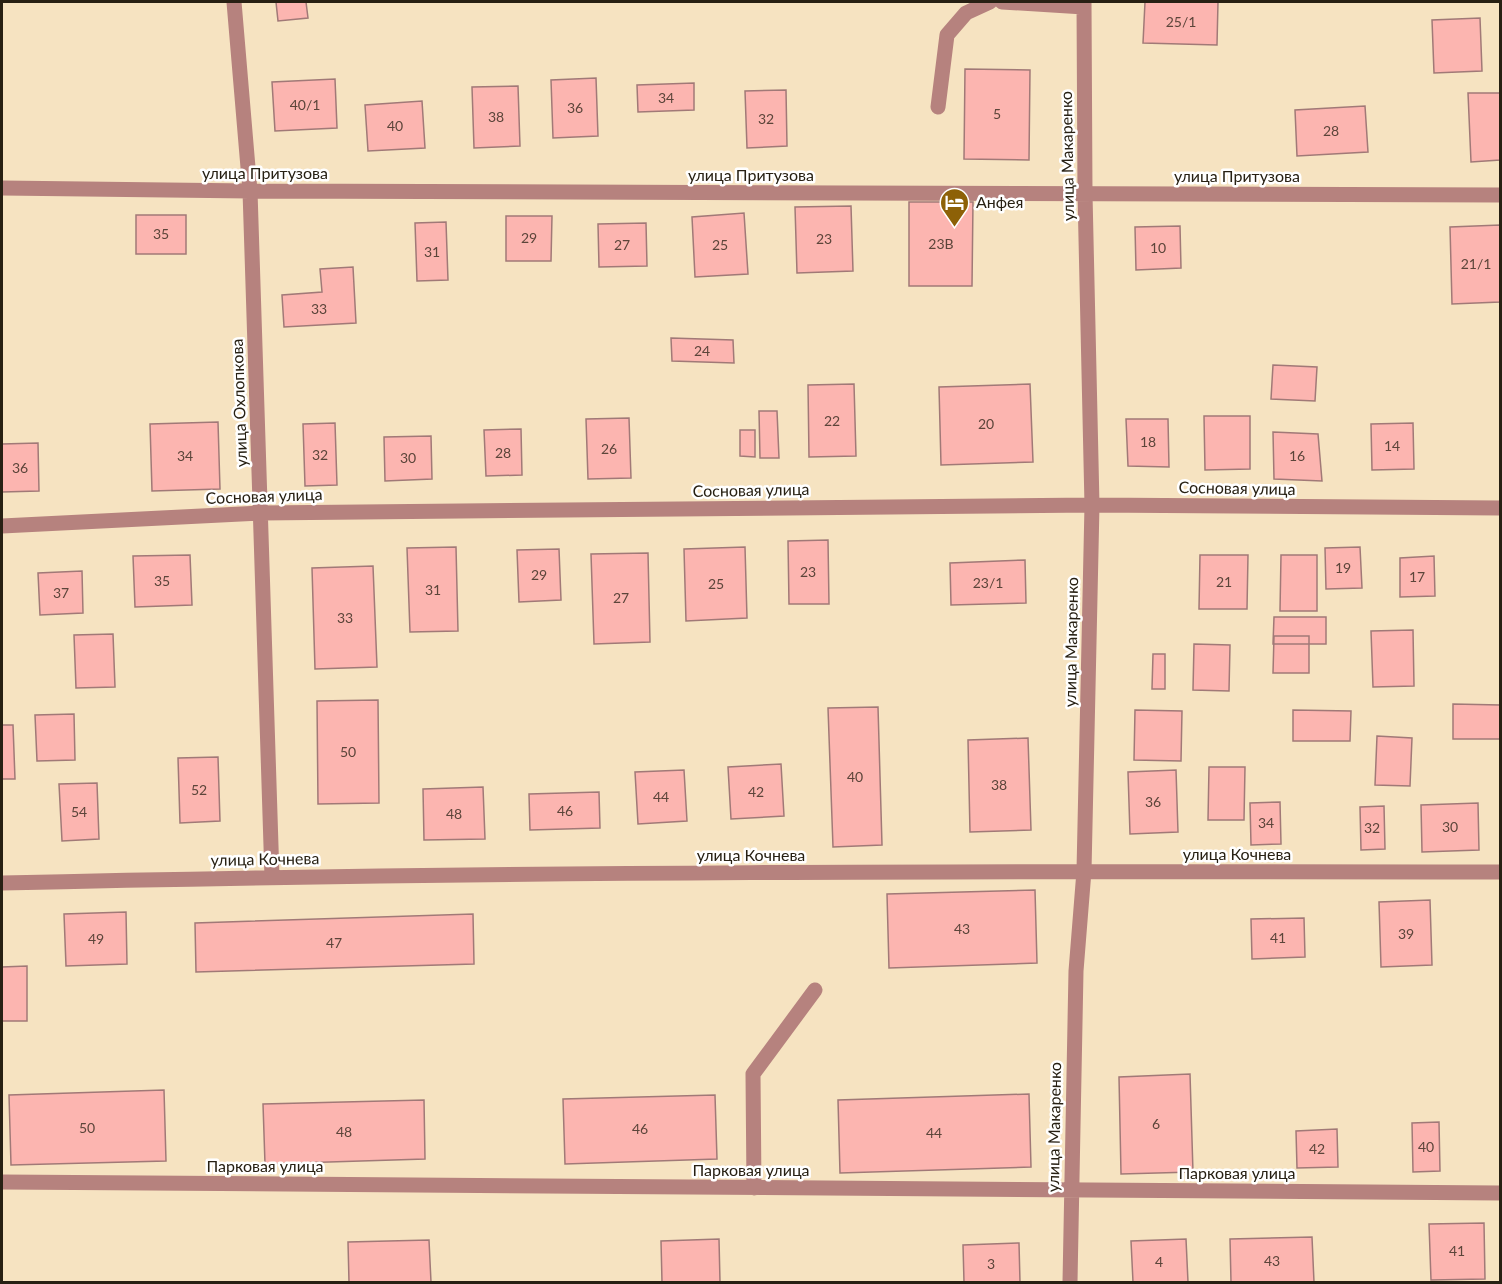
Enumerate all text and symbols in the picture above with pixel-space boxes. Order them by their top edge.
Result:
house number: 25/1 [1166,13,1196,30]
house number: 34 [658,89,674,106]
street label: улица Макаренко [1056,91,1077,221]
house number: 40/1 [290,96,320,113]
house number: 36 [567,99,583,116]
house number: 5 [993,105,1001,122]
house number: 38 [488,108,504,125]
house number: 32 [758,110,774,127]
house number: 40 [387,117,403,134]
house number: 28 [1323,122,1339,139]
street label: улица Притузова [202,163,328,182]
street label: улица Притузова [688,165,814,184]
street label: улица Притузова [1174,166,1300,185]
hotel icon: Анфея [939,186,971,228]
place label: Анфея [976,192,1023,211]
house number: 35 [153,225,169,242]
house number: 29 [521,229,537,246]
house number: 23 [816,230,832,247]
house number: 23В [928,235,954,252]
house number: 27 [614,236,630,253]
house number: 25 [712,236,728,253]
house number: 10 [1150,239,1166,256]
house number: 31 [424,243,440,260]
house number: 21/1 [1461,255,1491,272]
house number: 33 [311,300,327,317]
street label: улица Охлопкова [227,338,250,468]
house number: 24 [694,342,710,359]
house number: 22 [824,412,840,429]
house number: 20 [978,415,994,432]
house number: 18 [1140,433,1156,450]
house number: 14 [1384,437,1400,454]
house number: 26 [601,440,617,457]
house number: 28 [495,444,511,461]
house number: 32 [312,446,328,463]
house number: 34 [177,447,193,464]
house number: 16 [1289,447,1305,464]
house number: 30 [400,449,416,466]
house number: 36 [12,459,28,476]
street label: Сосновая улица [1178,477,1296,498]
street label: Сосновая улица [692,479,810,500]
street label: Сосновая улица [205,484,323,507]
house number: 19 [1335,559,1351,576]
house number: 23 [800,563,816,580]
house number: 29 [531,566,547,583]
house number: 17 [1409,568,1425,585]
house number: 35 [154,572,170,589]
house number: 21 [1216,573,1232,590]
house number: 23/1 [973,574,1003,591]
house number: 25 [708,575,724,592]
street label: улица Макаренко [1060,577,1081,707]
house number: 31 [425,581,441,598]
house number: 37 [53,584,69,601]
house number: 27 [613,589,629,606]
house number: 33 [337,609,353,626]
house number: 50 [340,743,356,760]
house number: 40 [847,768,863,785]
house number: 38 [991,776,1007,793]
house number: 52 [191,781,207,798]
house number: 42 [748,783,764,800]
house number: 44 [653,788,669,805]
house number: 36 [1145,793,1161,810]
house number: 46 [557,802,573,819]
house number: 54 [71,803,87,820]
house number: 48 [446,805,462,822]
house number: 34 [1258,814,1274,831]
house number: 30 [1442,818,1458,835]
house number: 32 [1364,819,1380,836]
street label: улица Кочнева [1183,844,1291,863]
street label: улица Кочнева [697,845,805,864]
street label: улица Кочнева [211,848,319,869]
house number: 43 [954,920,970,937]
house number: 39 [1398,925,1414,942]
house number: 41 [1270,929,1286,946]
house number: 49 [88,930,104,947]
house number: 47 [326,934,342,951]
street label: улица Макаренко [1043,1062,1064,1192]
house number: 6 [1152,1115,1160,1132]
house number: 50 [79,1119,95,1136]
house number: 46 [632,1120,648,1137]
house number: 48 [336,1123,352,1140]
house number: 44 [926,1124,942,1141]
house number: 40 [1418,1138,1434,1155]
house number: 42 [1309,1140,1325,1157]
street label: Парковая улица [206,1156,324,1175]
street label: Парковая улица [692,1160,810,1179]
street label: Парковая улица [1178,1163,1296,1182]
house number: 41 [1449,1242,1465,1259]
house number: 43 [1264,1252,1280,1269]
house number: 4 [1155,1253,1163,1270]
house number: 3 [987,1255,995,1272]

